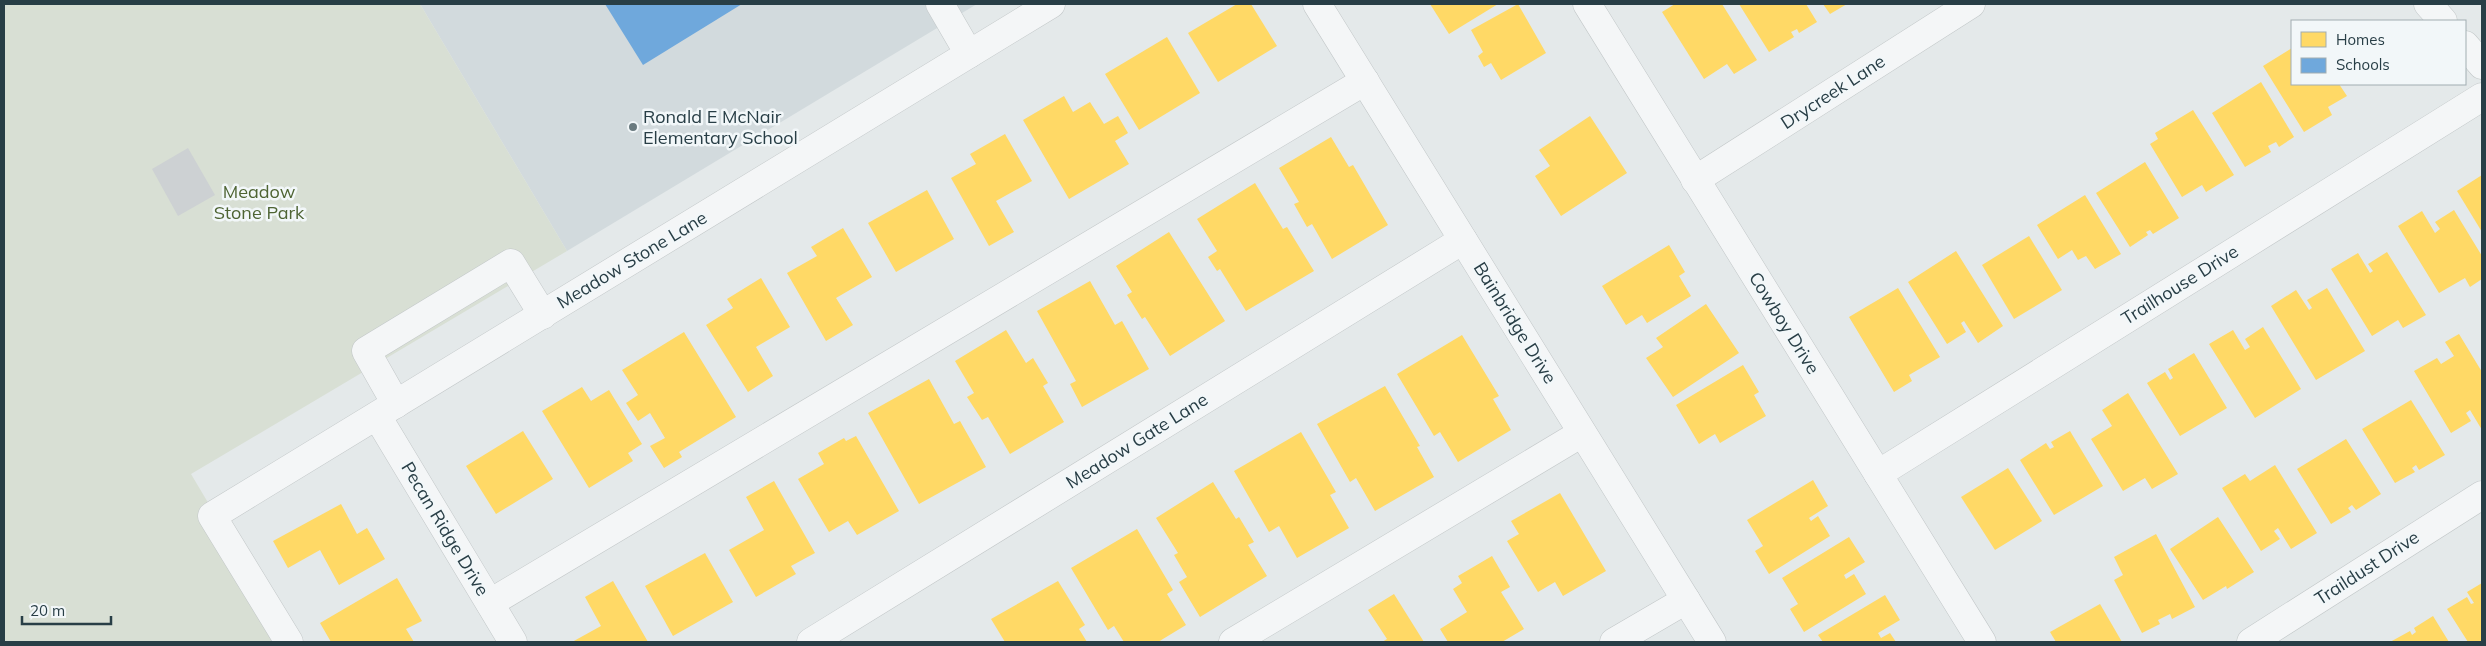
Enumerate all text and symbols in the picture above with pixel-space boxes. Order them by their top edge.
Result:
legend [2291,20,2466,85]
text: Homes [2336,30,2385,49]
street label: Drycreek Lane [1776,49,1889,134]
text: Schools [2336,55,2390,74]
place label: Ronald E McNair Elementary School [643,105,798,149]
marker: Ronald E McNair Elementary School [627,121,639,133]
park label: Meadow Stone Park [214,180,305,224]
street label: Meadow Stone Lane [553,206,711,313]
street label: Trailhouse Drive [2117,239,2242,330]
street label: Bainbridge Drive [1469,258,1562,388]
street label: Cowboy Drive [1744,267,1825,378]
street label: Meadow Gate Lane [1062,388,1212,494]
street label: Pecan Ridge Drive [396,458,495,600]
street label: Traildust Drive [2310,525,2423,610]
scale bar [22,594,111,626]
text: 20 m [30,601,65,620]

